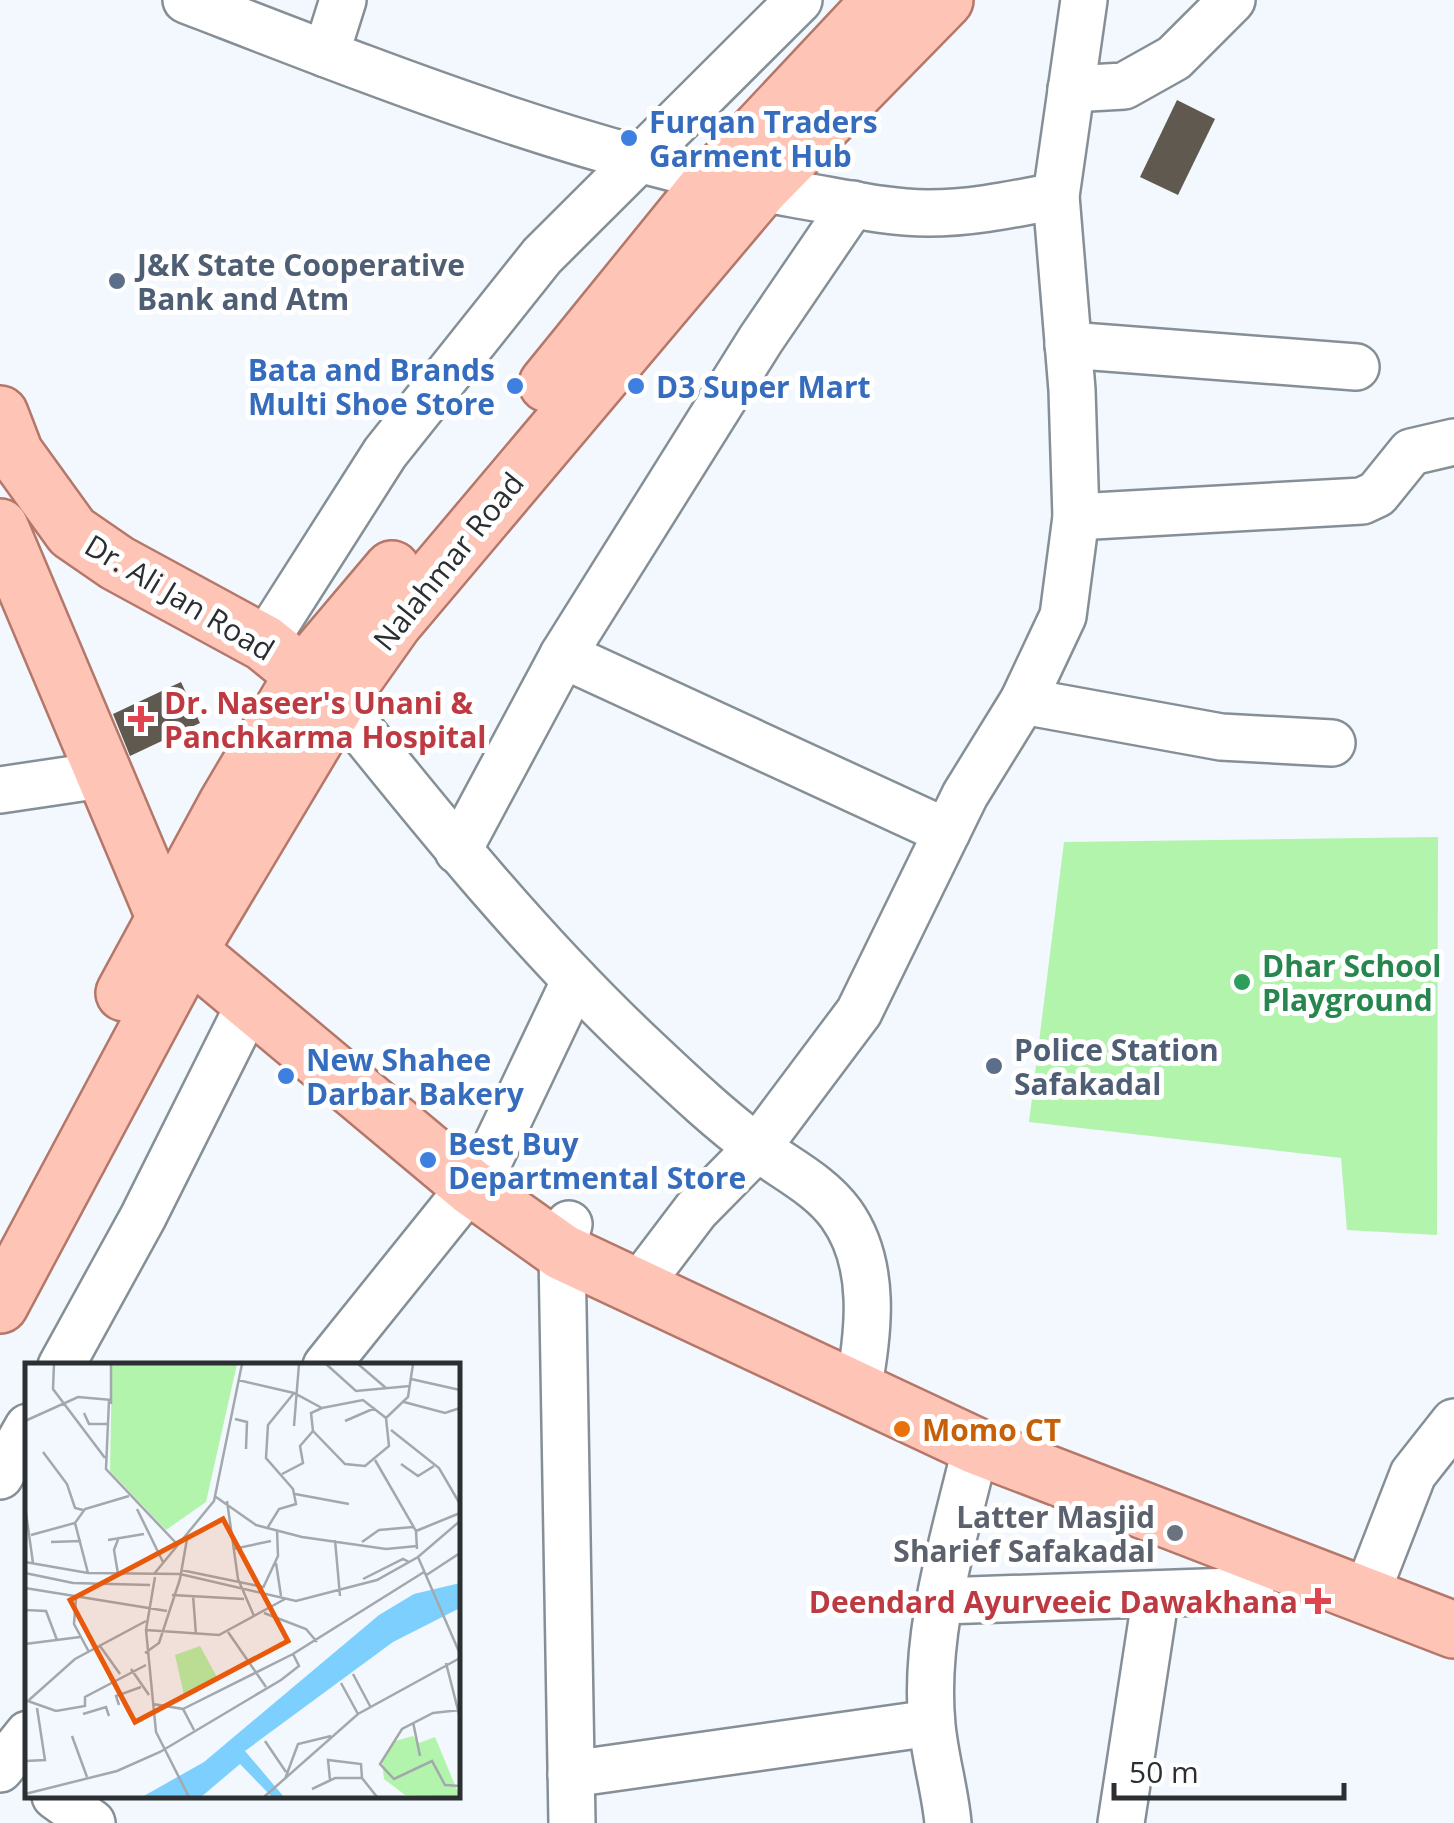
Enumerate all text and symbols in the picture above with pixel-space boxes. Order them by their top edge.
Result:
place label: Furqan Traders Garment Hub [649,101,878,176]
marker: Furqan Traders Garment Hub [618,127,640,149]
place label: J&K State Cooperative Bank and Atm [134,244,465,319]
marker: J&K State Cooperative Bank and Atm [106,270,128,292]
place label: Bata and Brands Multi Shoe Store [248,349,495,424]
place label: D3 Super Mart [656,366,871,407]
marker: Bata and Brands Multi Shoe Store [504,375,526,397]
marker: D3 Super Mart [625,375,647,397]
street label: Nalahmar Road [363,463,533,659]
street label: Dr. Ali Jan Road [78,524,282,670]
place label: Dr. Naseer's Unani & Panchkarma Hospital [164,682,486,757]
marker: Dr. Naseer's Unani & Panchkarma Hospital [128,706,154,732]
place label: Dhar School Playground [1262,945,1441,1020]
marker: Dhar School Playground [1231,971,1253,993]
place label: Police Station Safakadal [1014,1029,1219,1104]
place label: New Shahee Darbar Bakery [306,1039,525,1114]
marker: Police Station Safakadal [983,1055,1005,1077]
marker: New Shahee Darbar Bakery [275,1065,297,1087]
place label: Best Buy Departmental Store [448,1123,746,1198]
marker: Best Buy Departmental Store [417,1149,439,1171]
inset map [25,1363,460,1798]
place label: Momo CT [922,1409,1061,1450]
marker: Momo CT [891,1418,913,1440]
place label: Latter Masjid Sharief Safakadal [893,1496,1155,1571]
marker: Latter Masjid Sharief Safakadal [1164,1522,1186,1544]
place label: Deendard Ayurveeic Dawakhana [809,1581,1298,1622]
marker: Deendard Ayurveeic Dawakhana [1307,1590,1329,1612]
scale bar [1114,1738,1344,1800]
text: 50 m [1129,1751,1199,1792]

